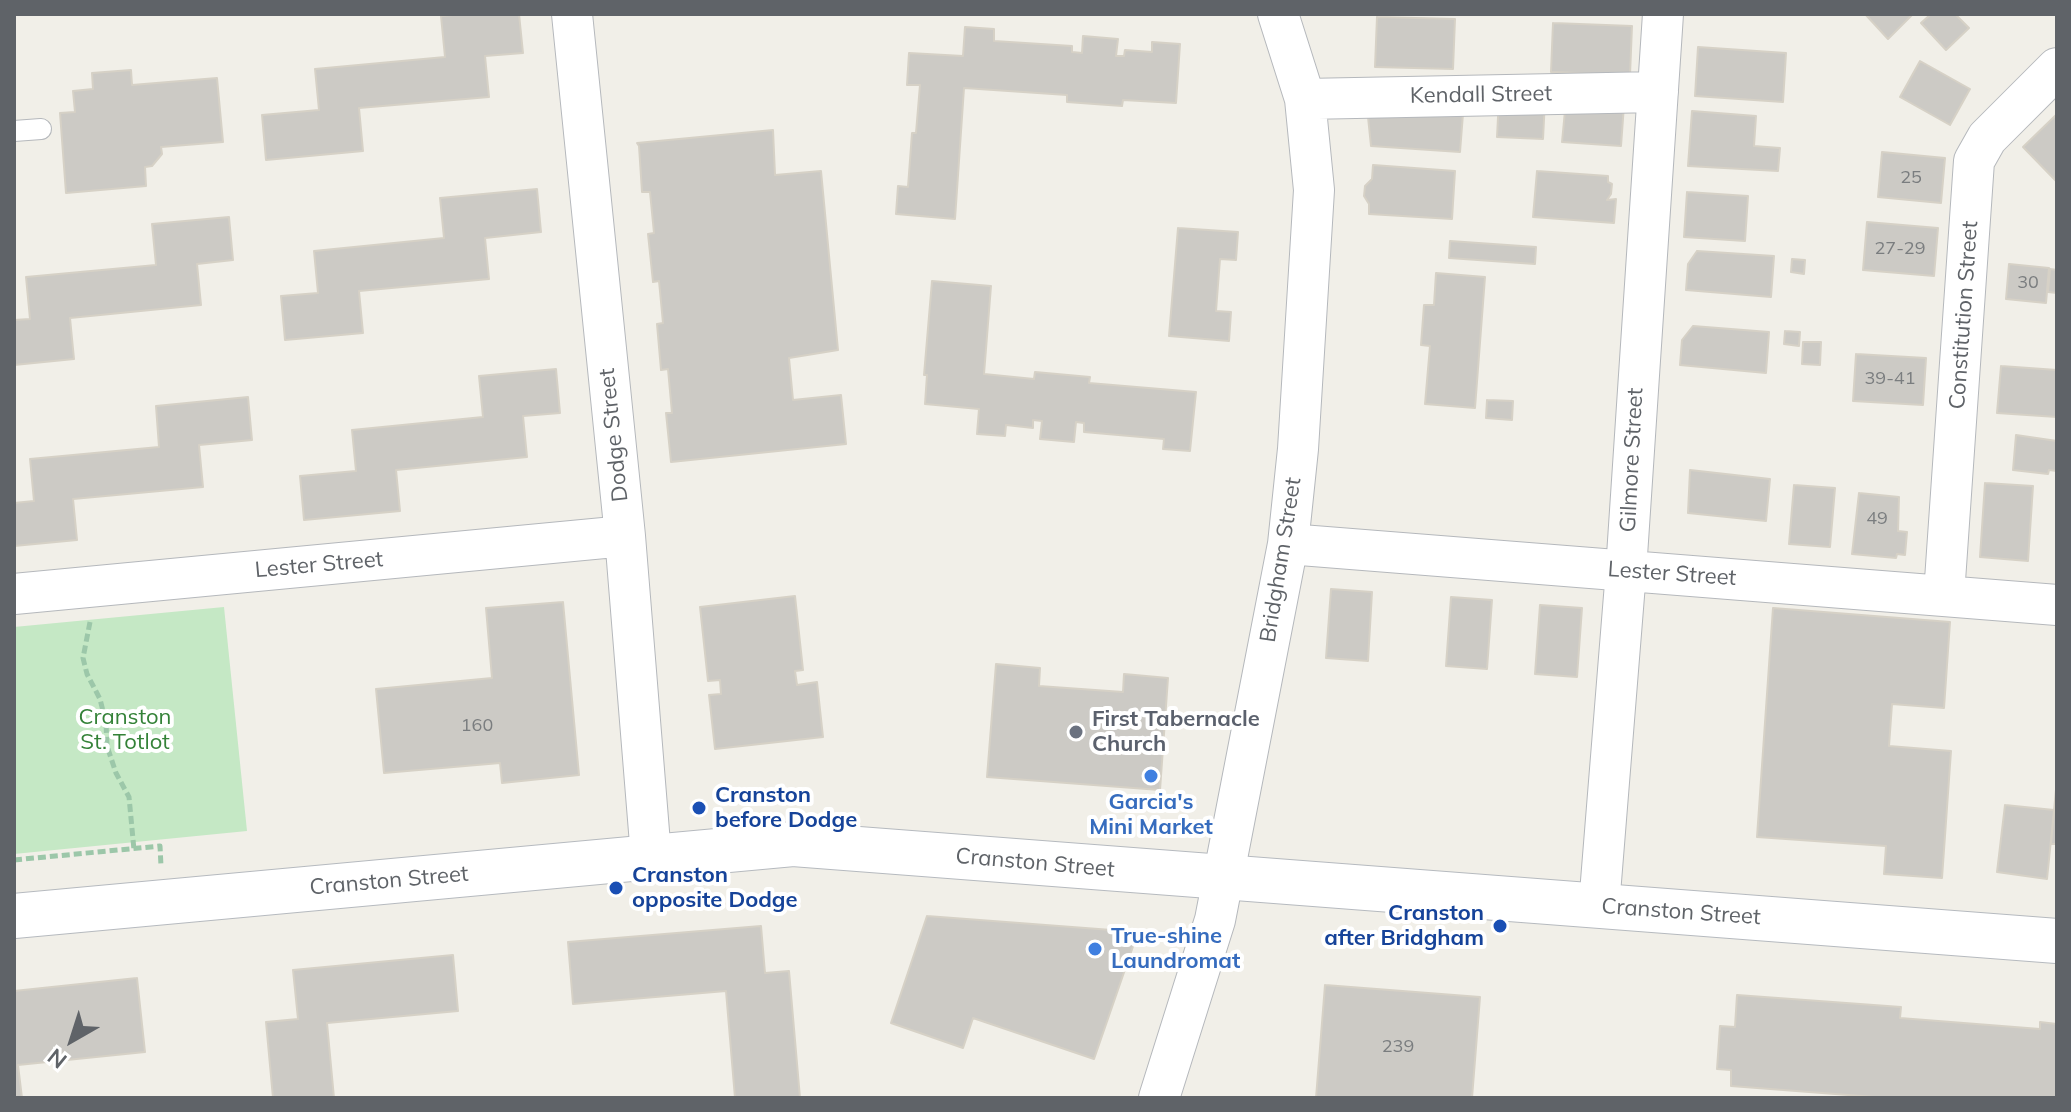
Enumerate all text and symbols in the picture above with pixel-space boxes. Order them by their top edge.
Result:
street label: Kendall Street [1410,81,1552,109]
house number: 25 [1900,167,1922,189]
street label: Constitution Street [1944,220,1984,410]
house number: 27-29 [1875,238,1925,260]
house number: 30 [2017,272,2039,294]
street label: Dodge Street [594,367,634,503]
house number: 39-41 [1865,368,1915,390]
street label: Gilmore Street [1615,387,1649,533]
street label: Bridgham Street [1255,476,1307,644]
house number: 49 [1866,508,1888,530]
street label: Lester Street [254,546,384,584]
street label: Lester Street [1607,556,1737,592]
park label: Cranston St. Totlot [79,704,171,756]
place label: First Tabernacle Church [1092,706,1260,758]
house number: 160 [461,715,493,737]
marker: First Tabernacle Church [1067,723,1085,741]
marker: Garcia's Mini Market [1142,767,1160,785]
place label: Cranston before Dodge [715,782,857,834]
place label: Garcia's Mini Market [1089,789,1213,840]
marker: Cranston before Dodge [690,799,708,817]
street label: Cranston Street [954,843,1116,883]
street label: Cranston Street [308,861,470,901]
place label: Cranston opposite Dodge [632,862,798,914]
marker: Cranston opposite Dodge [607,879,625,897]
street label: Cranston Street [1601,893,1761,931]
place label: Cranston after Bridgham [1324,900,1484,952]
marker: Cranston after Bridgham [1491,917,1509,935]
place label: True-shine Laundromat [1111,923,1240,974]
marker: True-shine Laundromat [1086,940,1104,958]
north arrow [32,1000,112,1080]
house number: 239 [1382,1036,1414,1058]
text: N [42,1043,72,1075]

